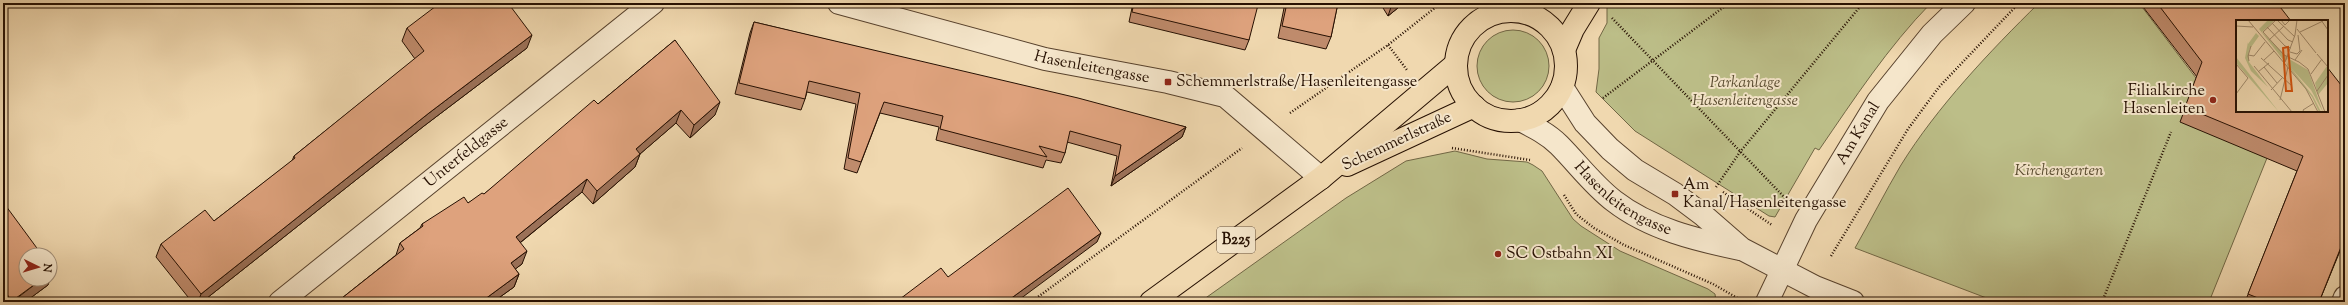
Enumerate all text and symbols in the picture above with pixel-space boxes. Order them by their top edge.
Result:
inset map [2236,20,2328,112]
street label: Hasenleitengasse [1031,45,1151,90]
place label: Schemmerlstraße/Hasenleitengasse [1176,71,1417,94]
park label: Parkanlage Hasenleitengasse [1692,72,1798,113]
marker: Schemmerlstraße/Hasenleitengasse [1163,77,1173,87]
place label: Filialkirche Hasenleiten [2123,80,2206,121]
marker: Filialkirche Hasenleiten [2208,95,2218,105]
street label: Am Kanal [1830,97,1887,169]
street label: Schemmerlstraße [1338,107,1456,177]
street label: Unterfeldgasse [419,112,514,194]
street label: Hasenleitengasse [1568,156,1675,242]
park label: Kirchengarten [2015,160,2104,183]
place label: Am Kanal/Hasenleitengasse [1683,174,1846,215]
marker: Am Kanal/Hasenleitengasse [1670,189,1680,199]
road number: B225 [1217,227,1255,253]
place label: SC Ostbahn XI [1506,243,1613,266]
north arrow [18,247,58,287]
marker: SC Ostbahn XI [1493,249,1503,259]
text: N [39,262,55,273]

